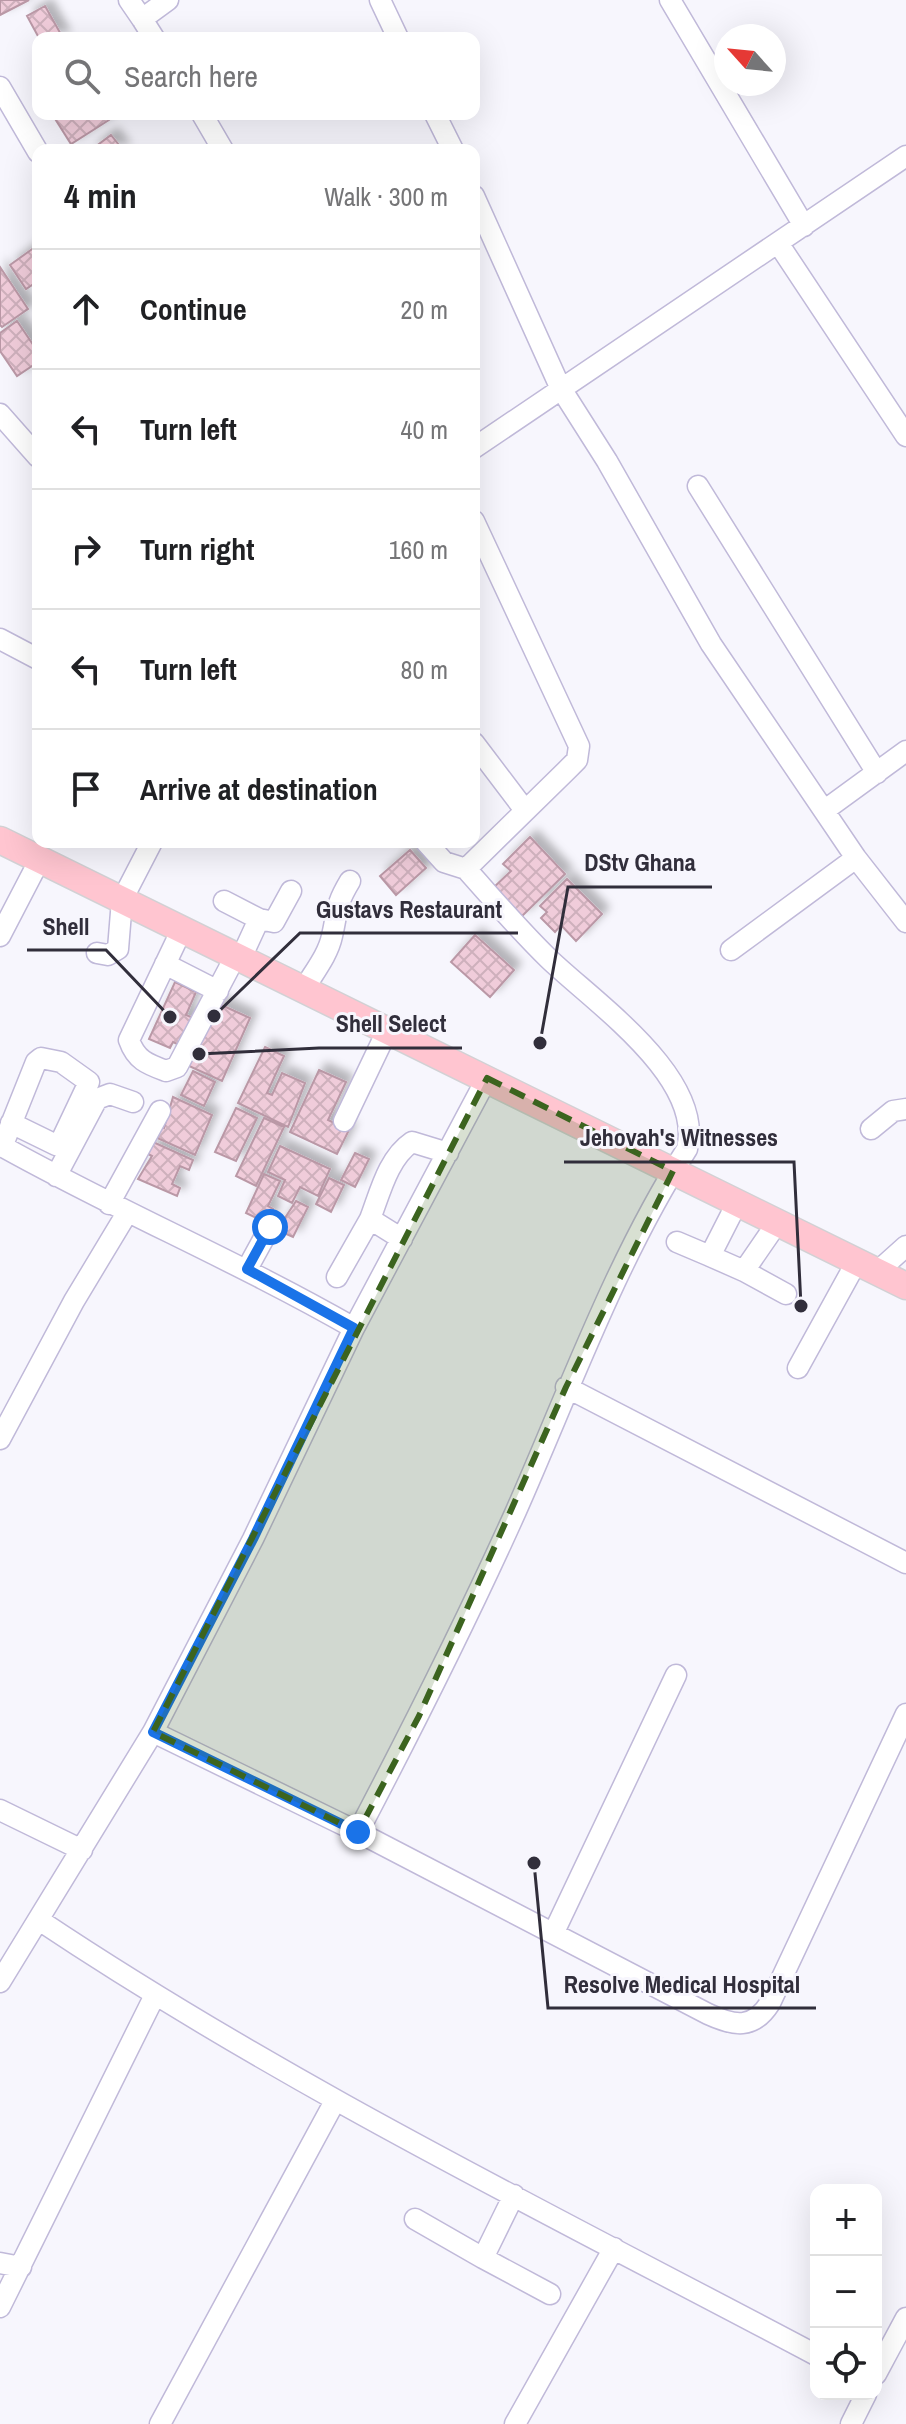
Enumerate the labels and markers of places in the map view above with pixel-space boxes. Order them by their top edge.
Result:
callout: DStv Ghana [568,839,712,887]
callout: Gustavs Restaurant [300,885,518,933]
callout: Shell [27,902,106,950]
callout: Shell Select [319,1000,462,1048]
callout: Jehovah's Witnesses [564,1114,794,1162]
callout: Resolve Medical Hospital [548,1960,816,2008]

